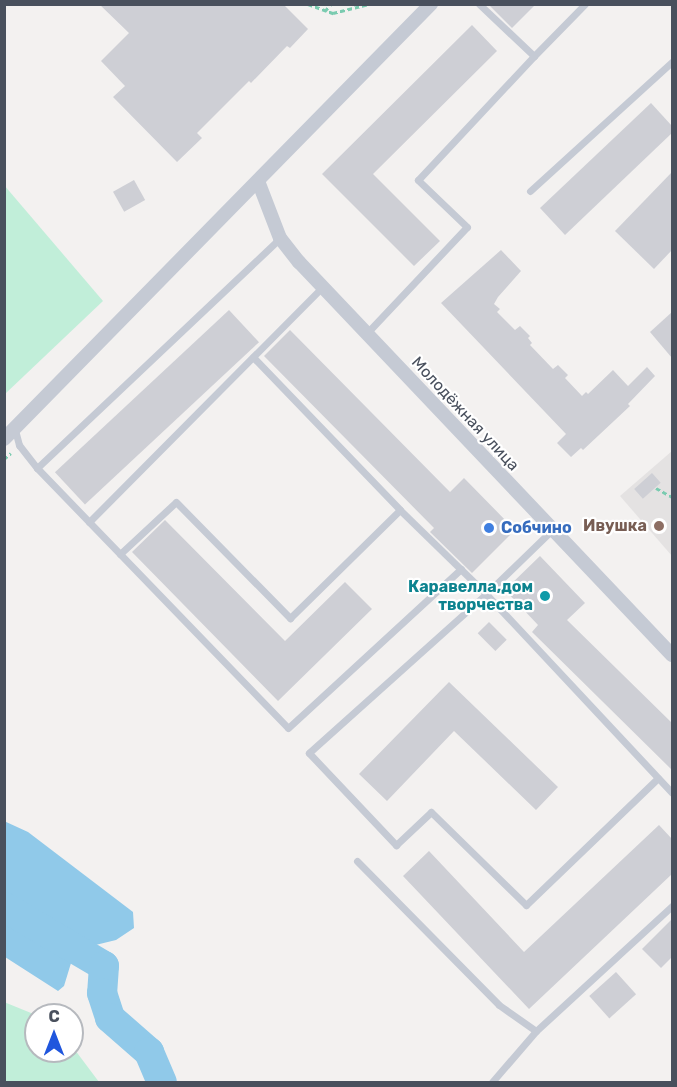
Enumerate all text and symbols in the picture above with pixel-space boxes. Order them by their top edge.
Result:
street label: Молодёжная улица [407,353,523,475]
place label: Ивушка [583,516,647,536]
place label: Собчино [501,518,572,538]
marker: Ивушка [652,519,666,533]
marker: Собчино [482,521,496,535]
place label: Каравелла,дом творчества [408,577,533,615]
marker: Каравелла,дом творчества [538,589,552,603]
north arrow [24,1003,84,1063]
text: С [48,1007,60,1026]

